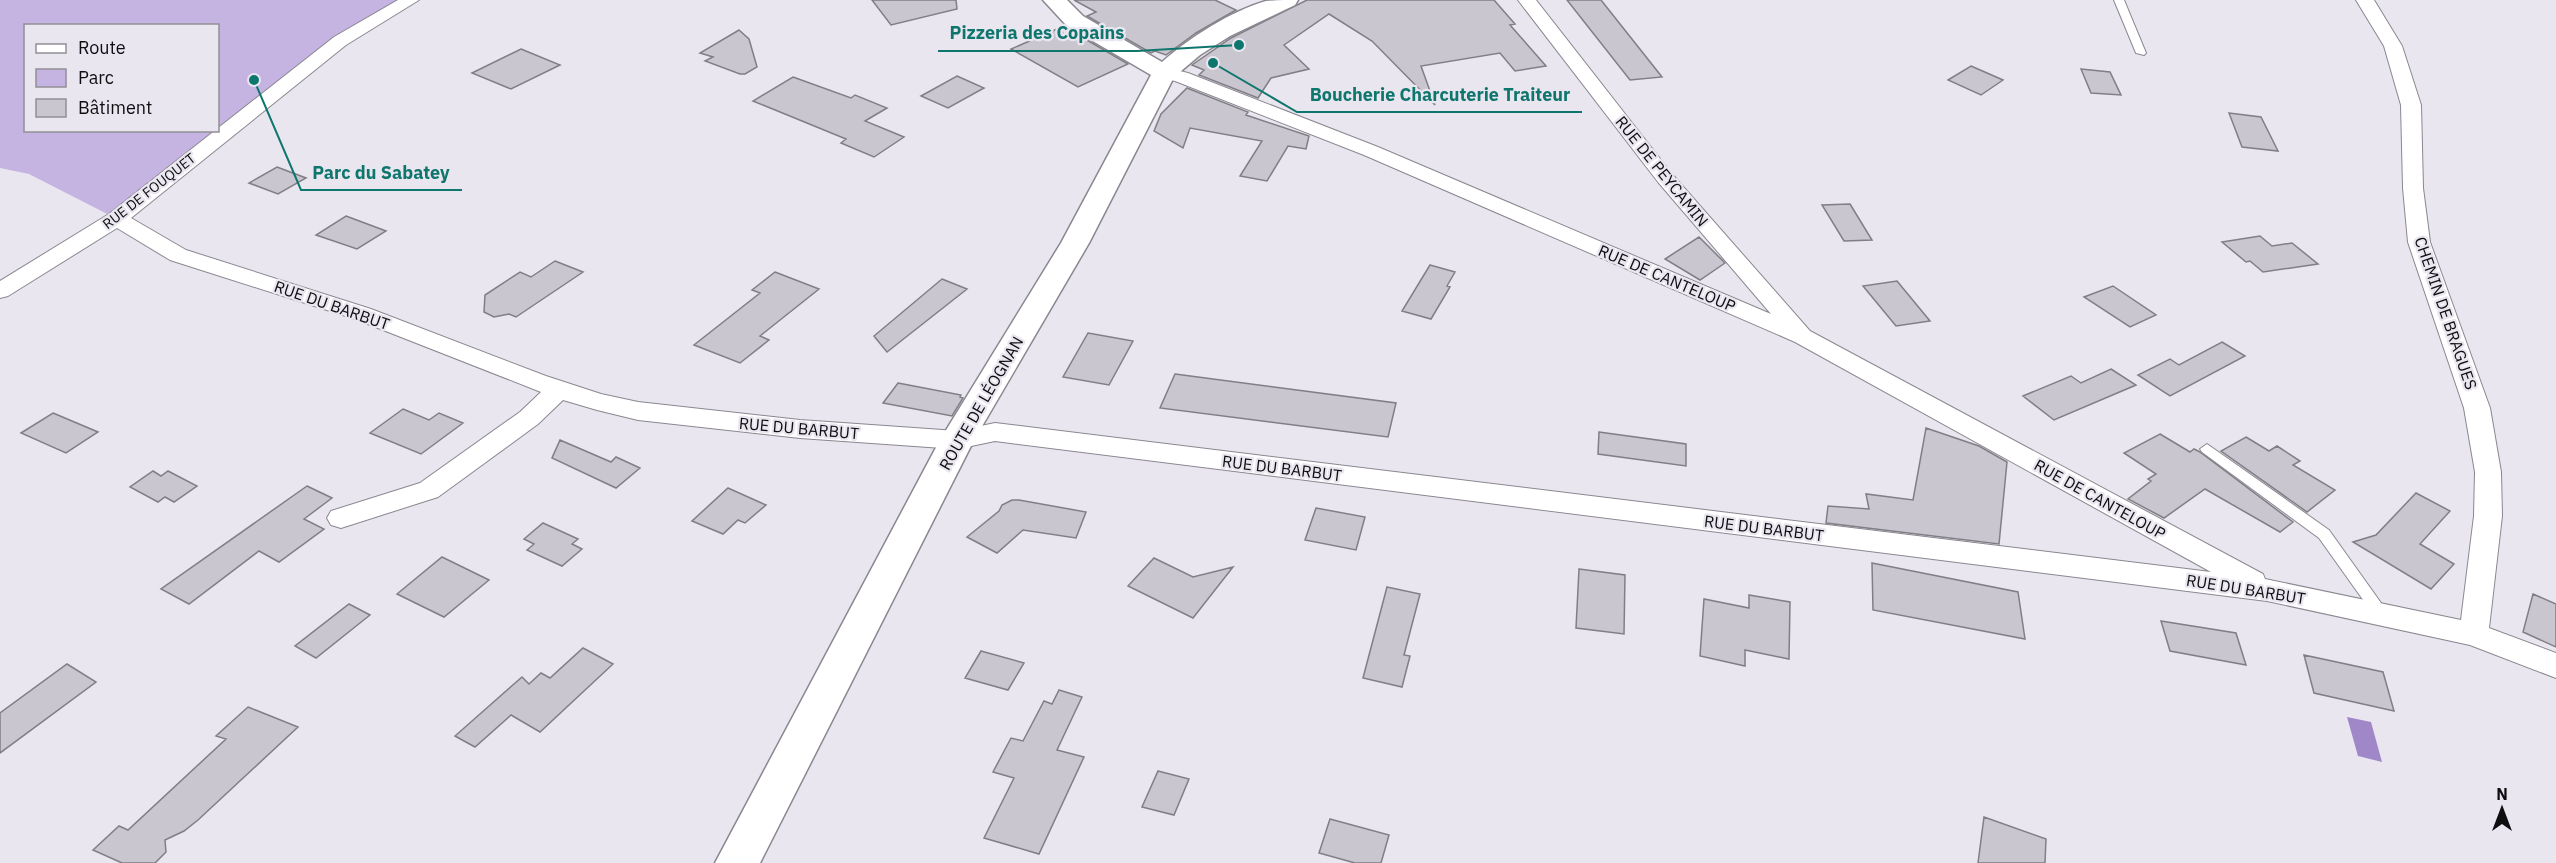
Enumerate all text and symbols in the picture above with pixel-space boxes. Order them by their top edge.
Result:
callout: Pizzeria des Copains [938,15,1137,51]
text: Pizzeria des Copains [950,21,1124,44]
legend [24,24,219,132]
text: Route [78,36,126,59]
text: Parc [78,66,114,89]
callout: Boucherie Charcuterie Traiteur [1297,76,1582,112]
text: Boucherie Charcuterie Traiteur [1310,83,1570,106]
text: Bâtiment [78,96,152,119]
street label: RUE DE PEYCAMIN [1611,112,1713,230]
street label: RUE DE FOUQUET [99,149,199,233]
callout: Parc du Sabatey [301,154,462,190]
text: Parc du Sabatey [312,161,450,184]
street label: CHEMIN DE BRAGUES [2410,234,2482,392]
street label: RUE DE CANTELOUP [1595,240,1739,316]
street label: RUE DU BARBUT [272,276,392,334]
street label: ROUTE DE LÉOGNAN [934,332,1027,473]
street label: RUE DU BARBUT [738,413,860,443]
street label: RUE DU BARBUT [1221,451,1343,485]
street label: RUE DE CANTELOUP [2031,455,2169,544]
street label: RUE DU BARBUT [1703,511,1825,545]
street label: RUE DU BARBUT [2185,570,2307,608]
north arrow [2472,779,2532,839]
text: N [2496,784,2508,804]

